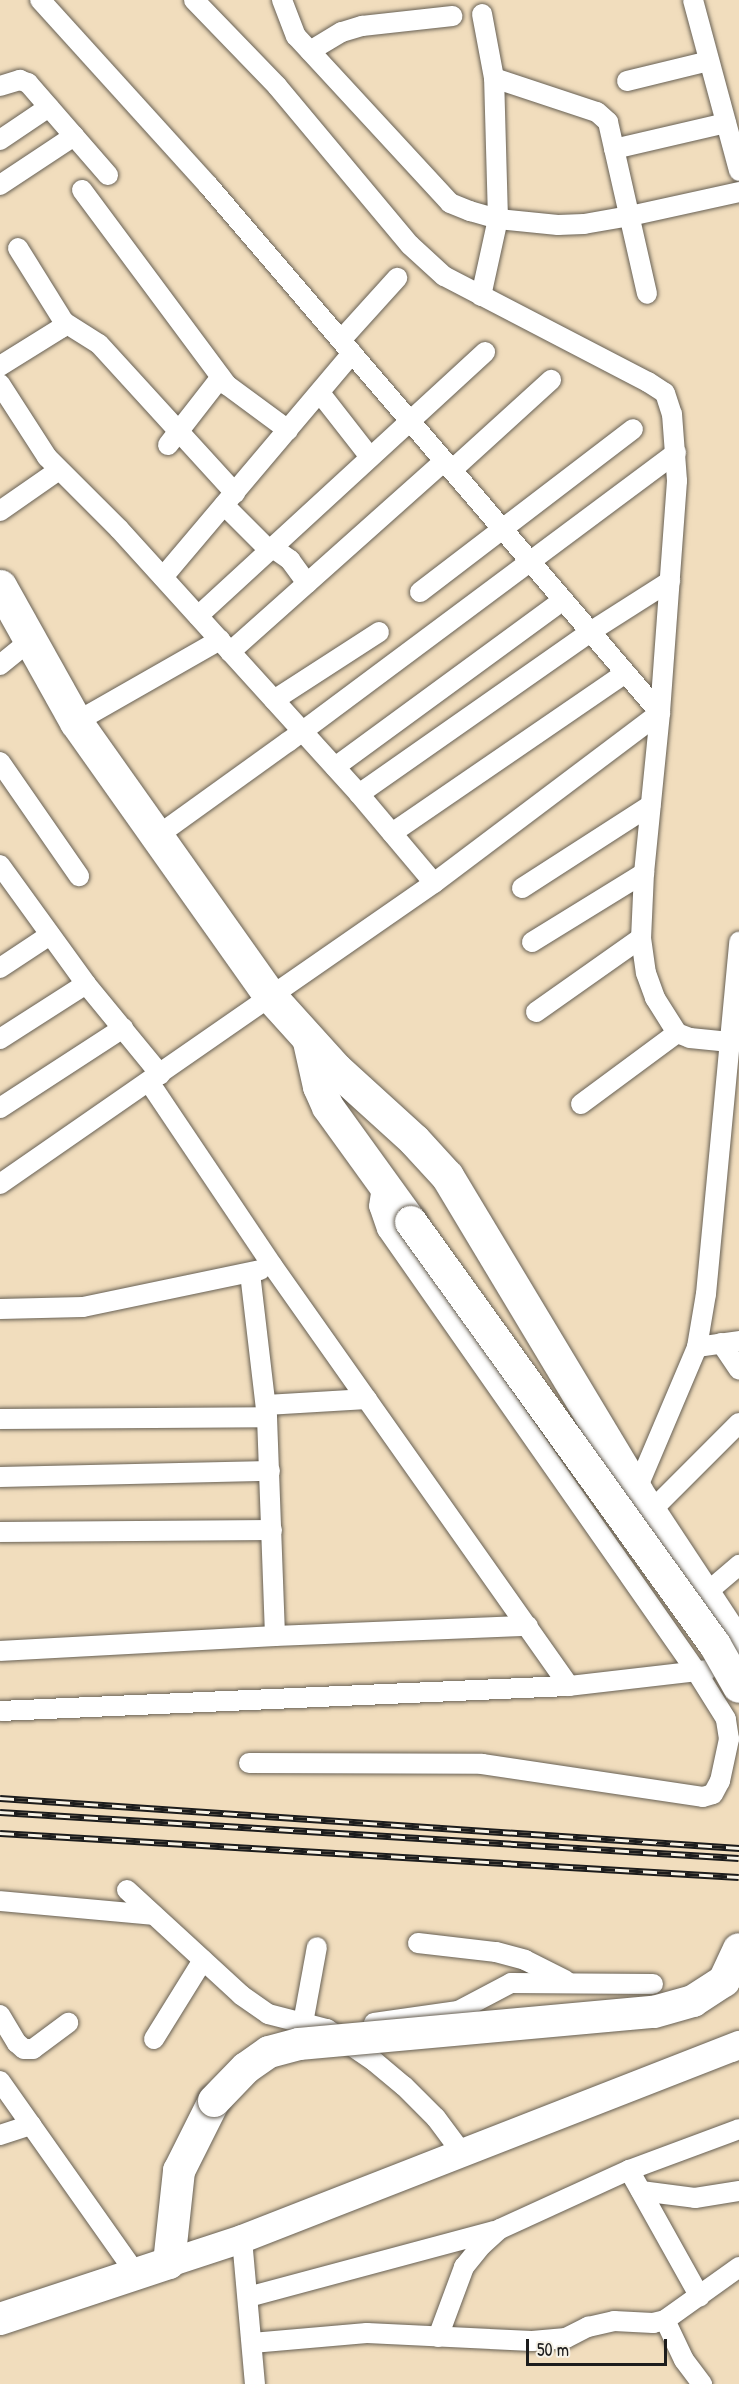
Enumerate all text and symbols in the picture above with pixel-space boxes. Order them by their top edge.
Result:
scale bar [529,2327,670,2365]
text: 50 m [537,2337,569,2362]

